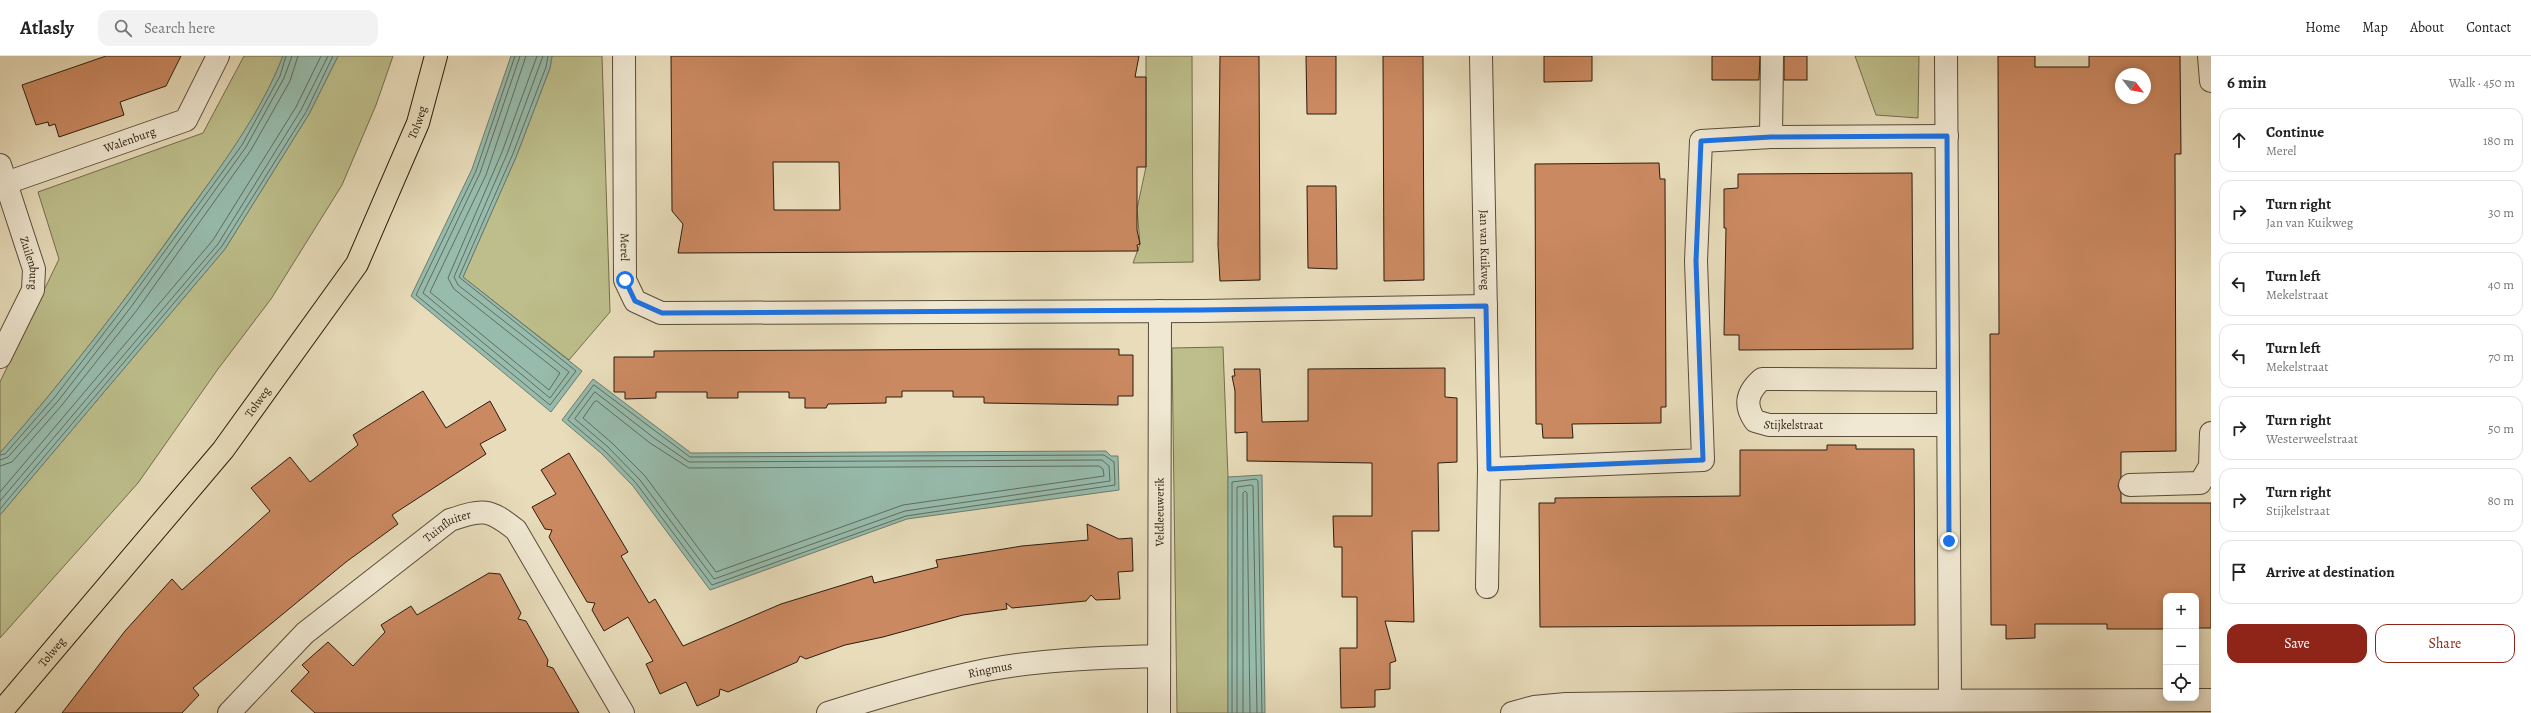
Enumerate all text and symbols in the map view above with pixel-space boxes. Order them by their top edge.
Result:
search box [98,10,378,46]
text: Atlasly [20,15,74,41]
icon: search [112,17,134,39]
text: Search here [144,18,215,38]
text: Home [2305,18,2340,37]
text: Map [2362,18,2388,37]
text: About [2410,18,2444,37]
text: Contact [2466,18,2511,37]
north arrow [2115,68,2151,104]
text: 6 min [2227,71,2267,94]
text: Walk · 450 m [2449,74,2515,91]
street label: Tolweg [404,104,430,142]
text: Continue [2266,122,2324,142]
street label: Walenburg [101,123,158,157]
icon: ahead [2228,129,2250,151]
text: 180 m [2483,132,2514,149]
text: Merel [2266,142,2296,159]
text: Turn right [2266,194,2331,214]
icon: right [2228,201,2250,223]
text: 30 m [2488,204,2514,221]
street label: Jan van Kuikweg [1476,210,1494,290]
text: Jan van Kuikweg [2266,214,2353,231]
street label: Merel [617,233,633,261]
street label: Zuilenburg [16,234,42,290]
text: Turn left [2266,266,2321,286]
route start [616,271,634,289]
icon: left [2228,273,2250,295]
text: 40 m [2488,276,2514,293]
text: Mekelstraat [2266,286,2329,303]
text: Turn left [2266,338,2321,358]
icon: left [2228,345,2250,367]
text: 70 m [2488,348,2514,365]
text: Mekelstraat [2266,358,2329,375]
street label: Tolweg [241,383,274,421]
text: Turn right [2266,410,2331,430]
street label: Stijkelstraat [1762,416,1823,433]
icon: right [2228,417,2250,439]
text: 50 m [2488,420,2514,437]
text: Westerweelstraat [2266,430,2358,447]
street label: Veldleeuwerik [1151,477,1168,548]
text: Turn right [2266,482,2331,502]
icon: right [2228,489,2250,511]
text: 80 m [2487,492,2514,509]
text: Stijkelstraat [2266,502,2330,519]
street label: Tuinfluiter [420,506,473,546]
route end [1940,532,1958,550]
icon: arrive [2228,561,2250,583]
text: Arrive at destination [2266,562,2395,582]
map controls [2163,593,2199,701]
button: + [2163,593,2199,629]
button: Save [2227,624,2367,663]
button: Share [2375,624,2515,663]
button: − [2163,629,2199,665]
street label: Tolweg [35,634,69,670]
street label: Ringmus [967,658,1013,682]
button: locate [2163,665,2199,701]

